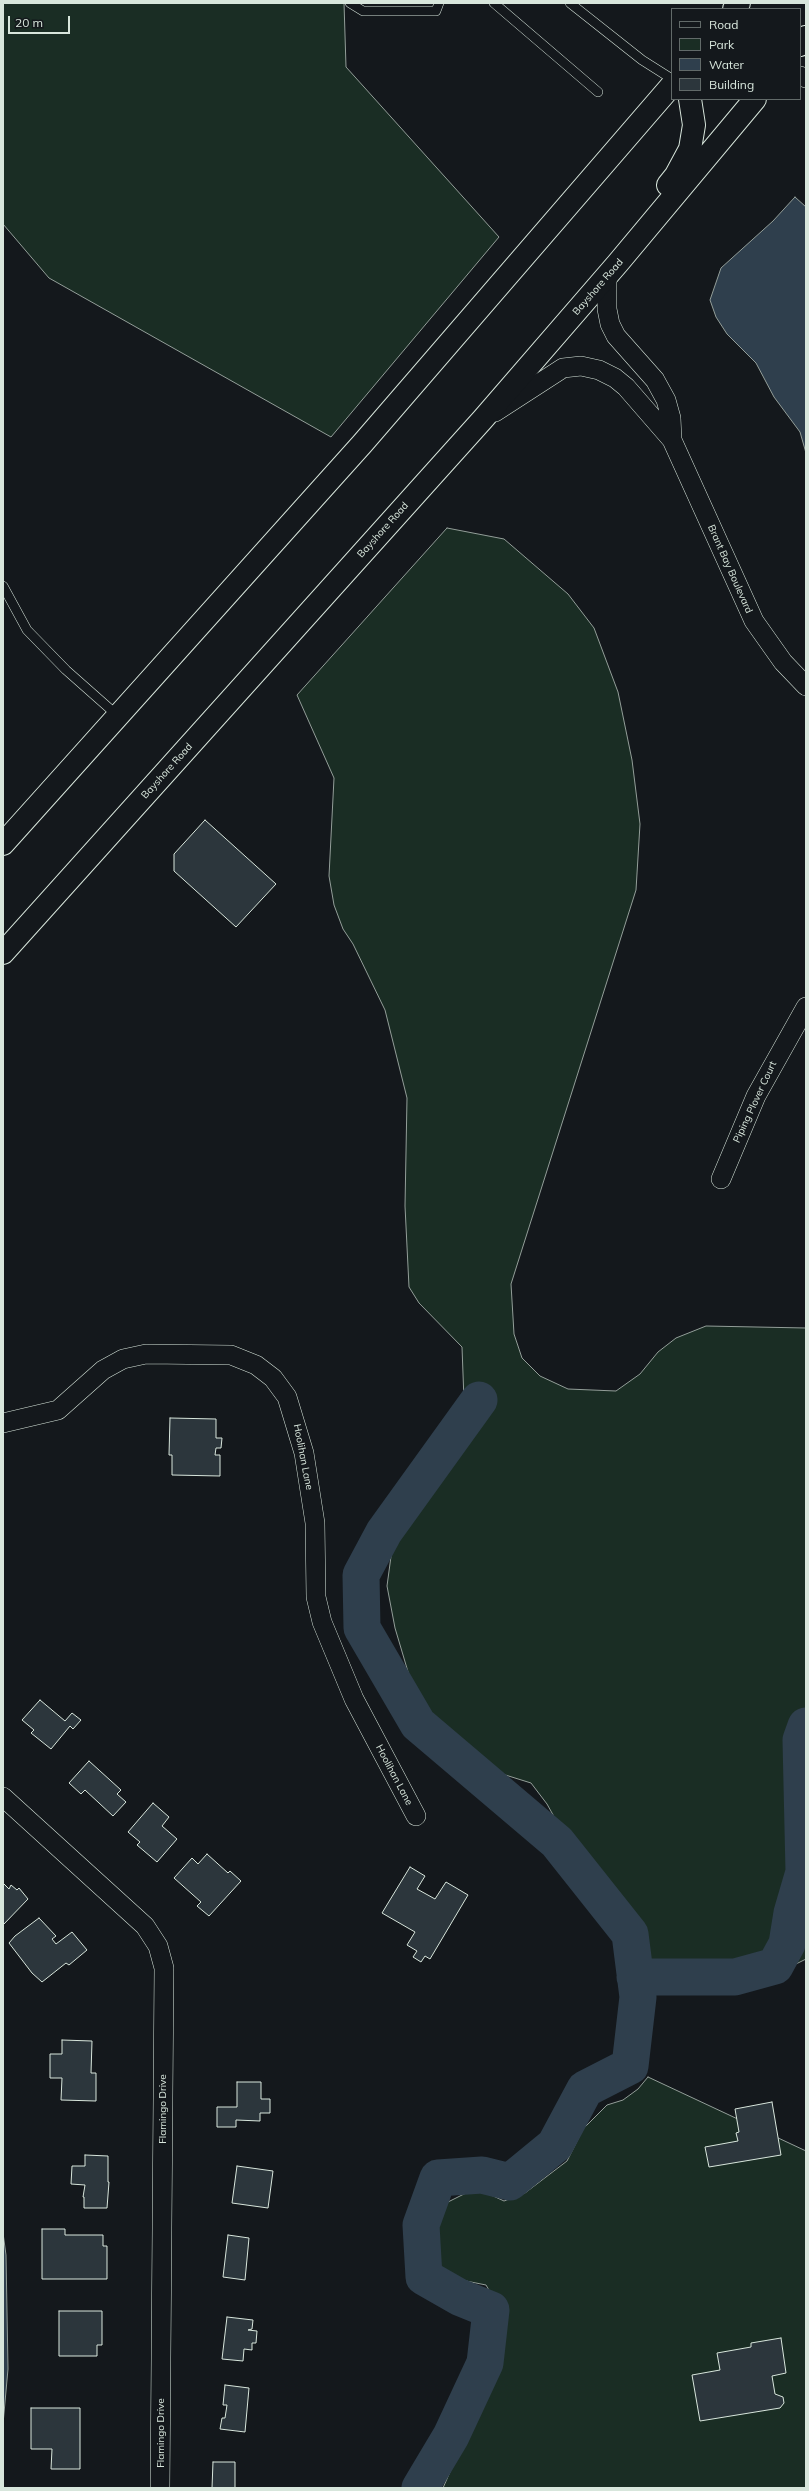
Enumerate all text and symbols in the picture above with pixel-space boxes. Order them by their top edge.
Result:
scale bar [10,8,72,34]
legend [671,8,801,100]
text: 20 m [15,15,43,30]
text: Road [709,17,738,32]
text: Park [709,37,734,52]
text: Water [709,57,744,72]
text: Building [709,77,754,92]
street label: Bayshore Road [570,256,626,318]
street label: Bayshore Road [355,500,411,560]
street label: Brant Bay Boulevard [705,523,755,615]
street label: Bayshore Road [139,741,195,801]
street label: Piping Plover Court [731,1059,779,1145]
street label: Hoolihan Lane [291,1423,315,1491]
street label: Hoolihan Lane [373,1743,415,1807]
street label: Flamingo Drive [157,2074,169,2144]
street label: Flamingo Drive [155,2398,167,2468]

